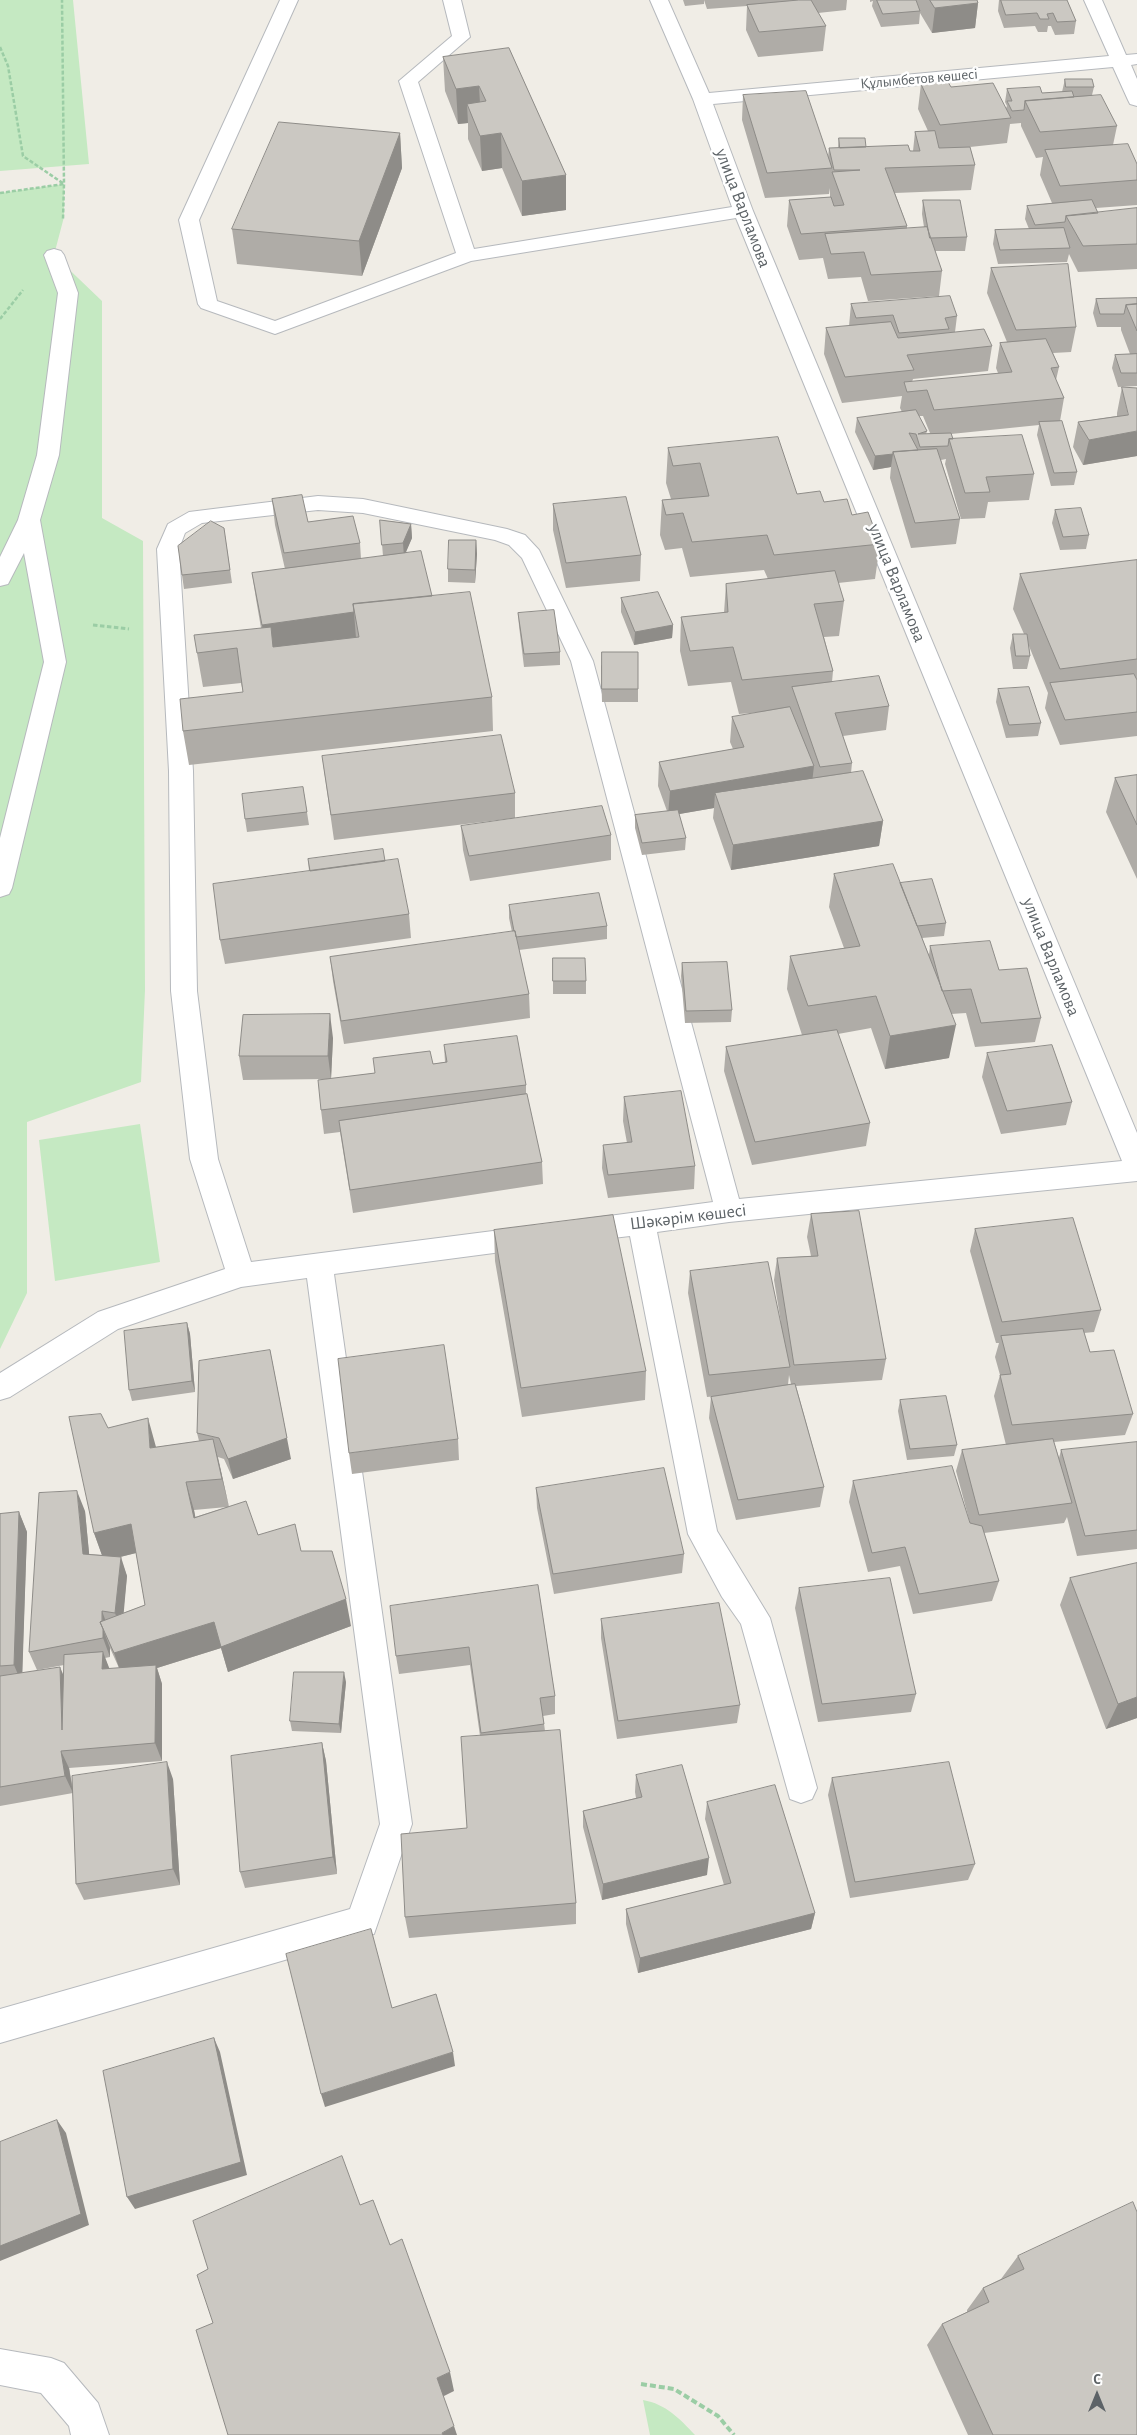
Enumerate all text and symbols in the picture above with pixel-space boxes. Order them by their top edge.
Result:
street label: Құлымбетов көшесі [860,65,978,93]
street label: улица Варламова [710,145,776,271]
street label: улица Варламова [863,521,931,645]
street label: улица Варламова [1017,895,1085,1019]
street label: Шәкәрім көшесі [629,1199,747,1235]
north arrow [1072,2370,1122,2420]
text: С [1093,2373,1101,2387]

